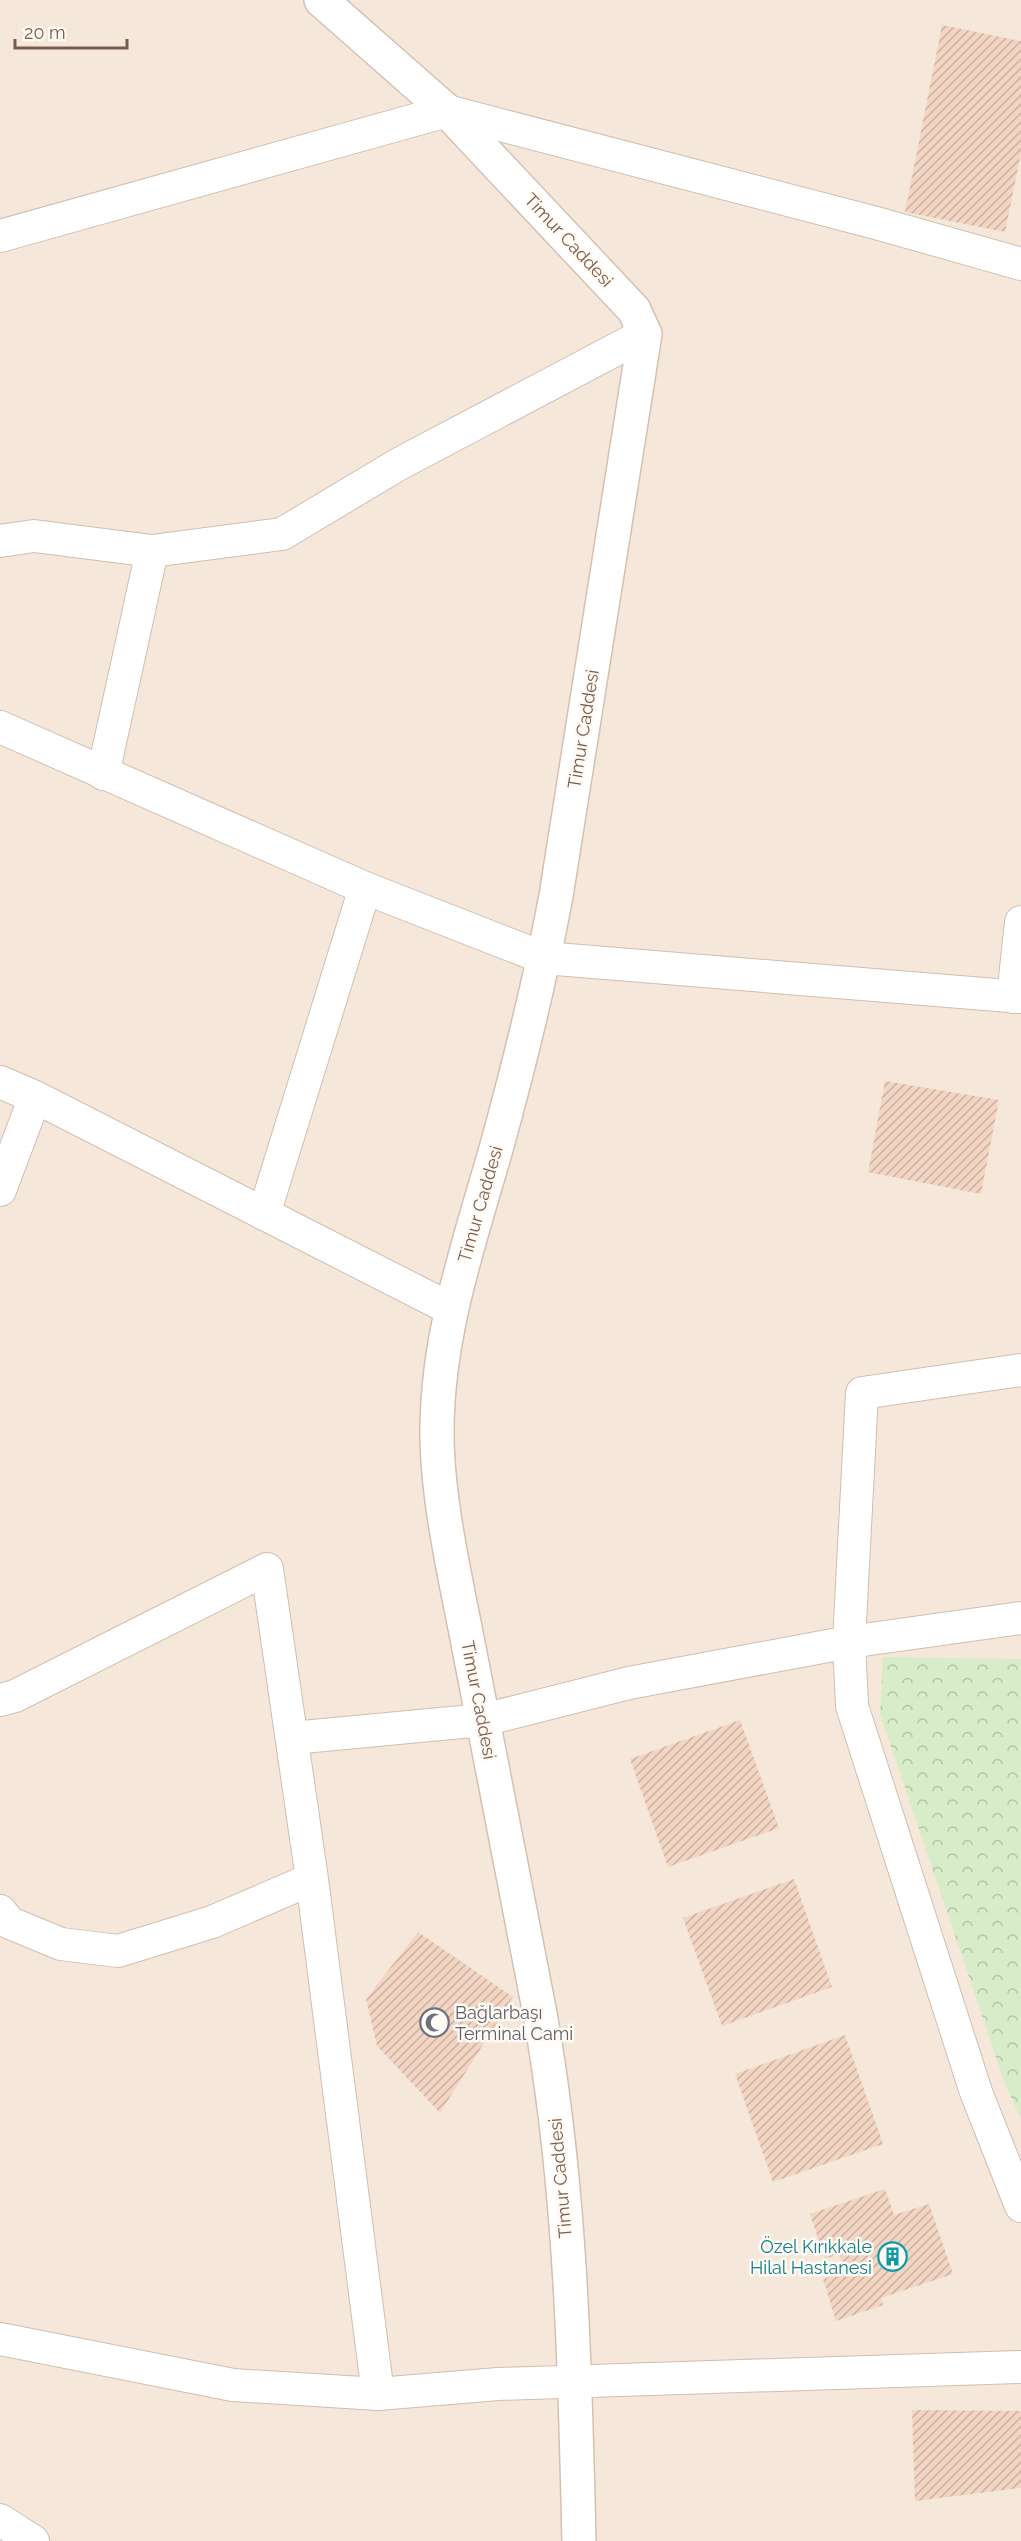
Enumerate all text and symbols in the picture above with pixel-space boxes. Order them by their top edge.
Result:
scale bar [15,12,128,50]
text: 20 m [24,22,66,43]
street label: Timur Caddesi [520,189,618,291]
street label: Timur Caddesi [563,668,603,790]
street label: Timur Caddesi [453,1143,507,1265]
street label: Timur Caddesi [457,1639,501,1761]
place label: Bağlarbaşı Terminal Cami [455,2002,573,2044]
mosque icon: Bağlarbaşı Terminal Cami [418,2006,450,2038]
street label: Timur Caddesi [544,2117,576,2239]
place label: Özel Kırıkkale Hilal Hastanesi [750,2236,872,2278]
building icon: Özel Kırıkkale Hilal Hastanesi [877,2240,909,2272]

